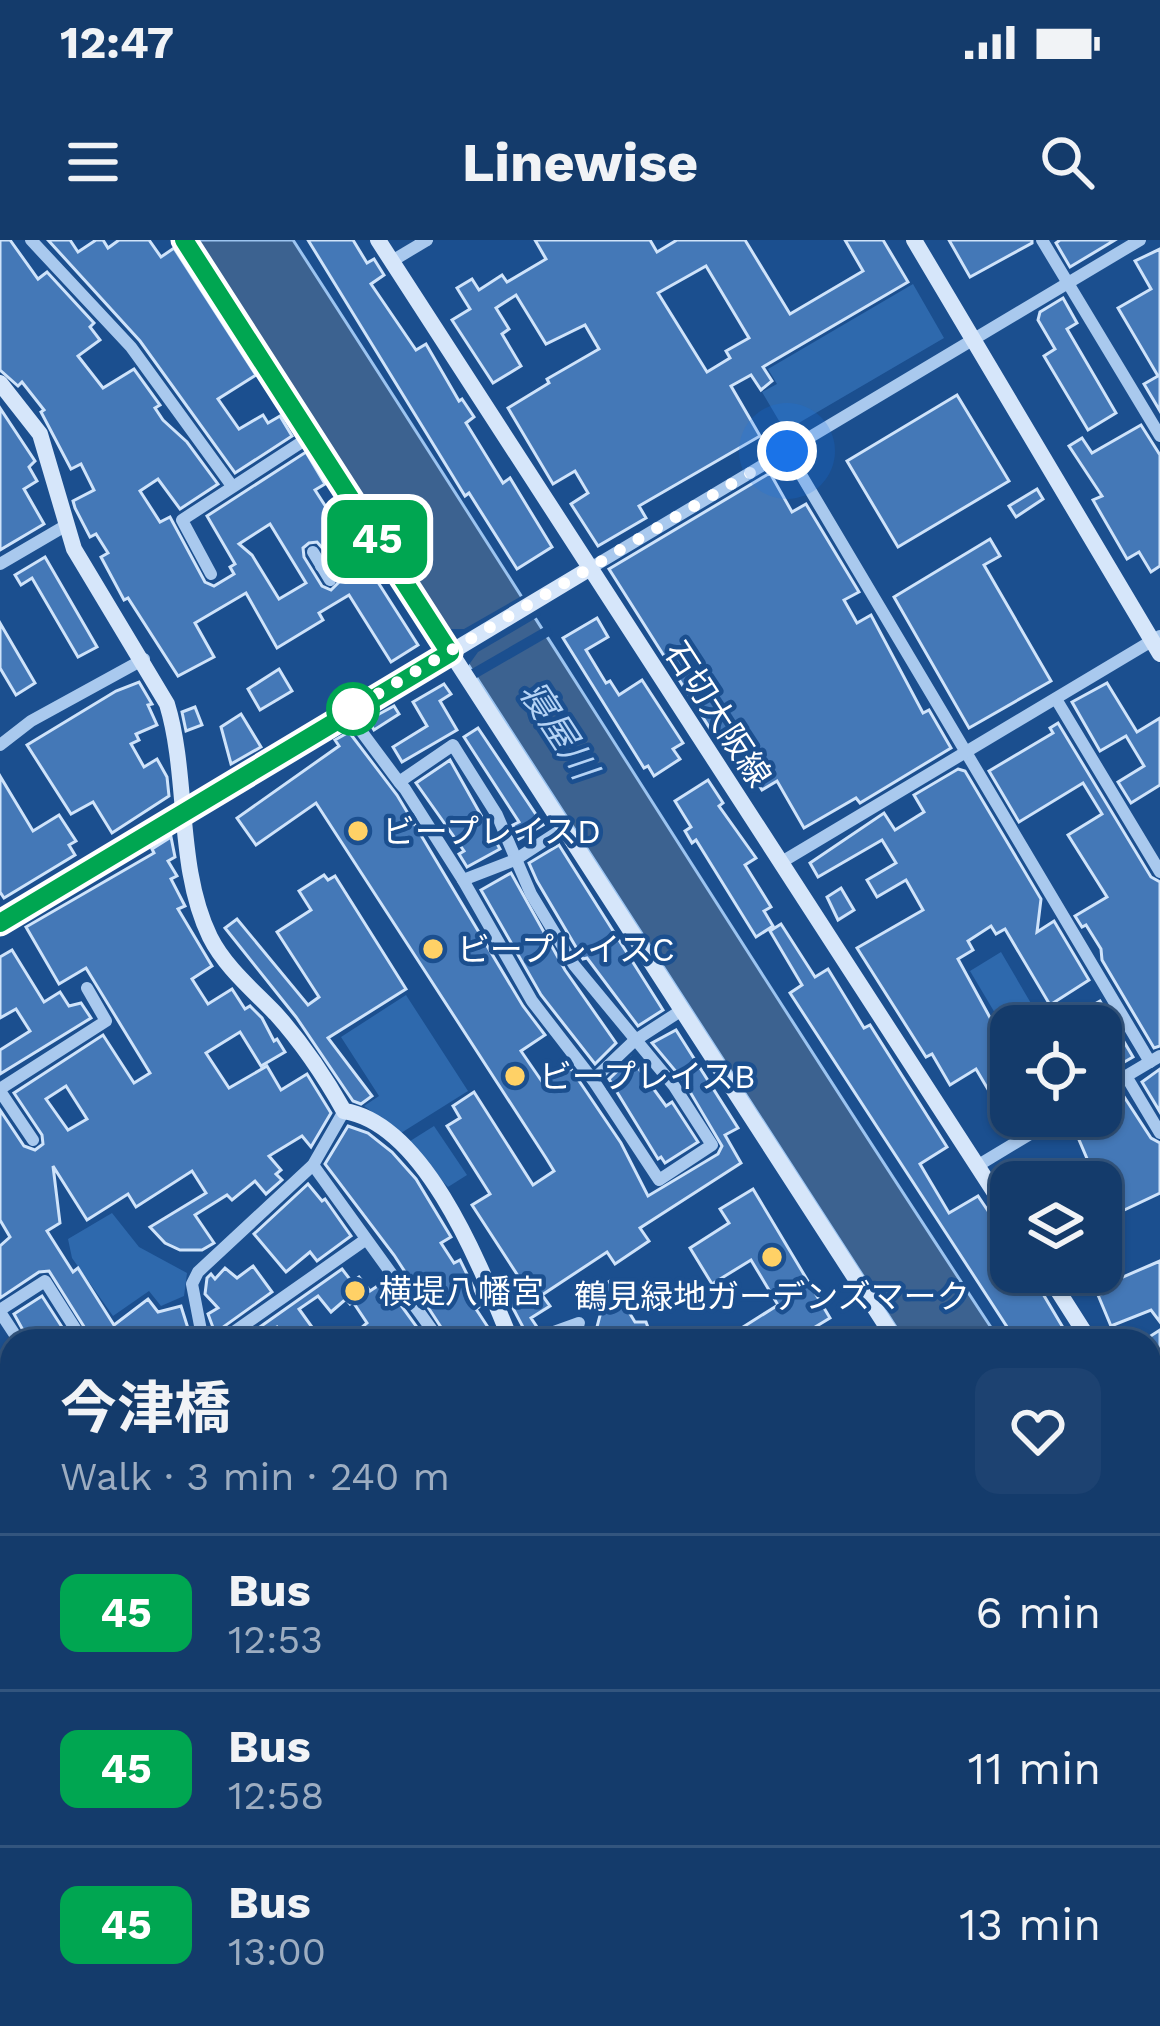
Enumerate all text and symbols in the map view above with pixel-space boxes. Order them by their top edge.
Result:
text: 12:47 [60,16,174,69]
icon: menu [60,129,126,195]
icon: search [1034,129,1100,195]
text: Linewise [462,131,698,194]
your location [757,421,817,481]
line badge: 45 [323,500,431,578]
text: 45 [351,514,403,563]
street label: 石切大阪線 [657,634,779,794]
water label: 寝屋川 [511,673,607,790]
unlabelled marker [328,684,378,734]
place label: ビープレイスD [382,812,601,851]
marker: ビープレイスD [345,818,371,844]
place label: ビープレイスC [457,930,675,969]
marker: ビープレイスC [420,936,446,962]
map controls [990,1005,1122,1293]
button: locate [990,1005,1122,1137]
place label: ビープレイスB [539,1057,756,1096]
marker: ビープレイスB [502,1063,528,1089]
button: layers [990,1161,1122,1293]
marker: 鶴見緑地ガーデンズマーク [759,1244,785,1270]
place label: 横堤八幡宮 [379,1272,544,1311]
place label: 鶴見緑地ガーデンズマーク [574,1277,970,1316]
marker: 横堤八幡宮 [342,1278,368,1304]
button: heart [975,1368,1101,1494]
text: 今津橋 [60,1375,231,1442]
text: Walk · 3 min · 240 m [60,1454,450,1499]
text: Bus [228,1564,311,1617]
text: 6 min [976,1586,1101,1639]
text: 45 [100,1588,152,1637]
text: 12:53 [228,1617,323,1662]
text: Bus [228,1720,311,1773]
text: 11 min [968,1742,1101,1795]
text: 45 [100,1744,152,1793]
text: 12:58 [228,1773,324,1818]
text: Bus [228,1876,311,1929]
text: 13 min [959,1898,1101,1951]
text: 45 [100,1900,152,1949]
text: 13:00 [228,1929,326,1974]

